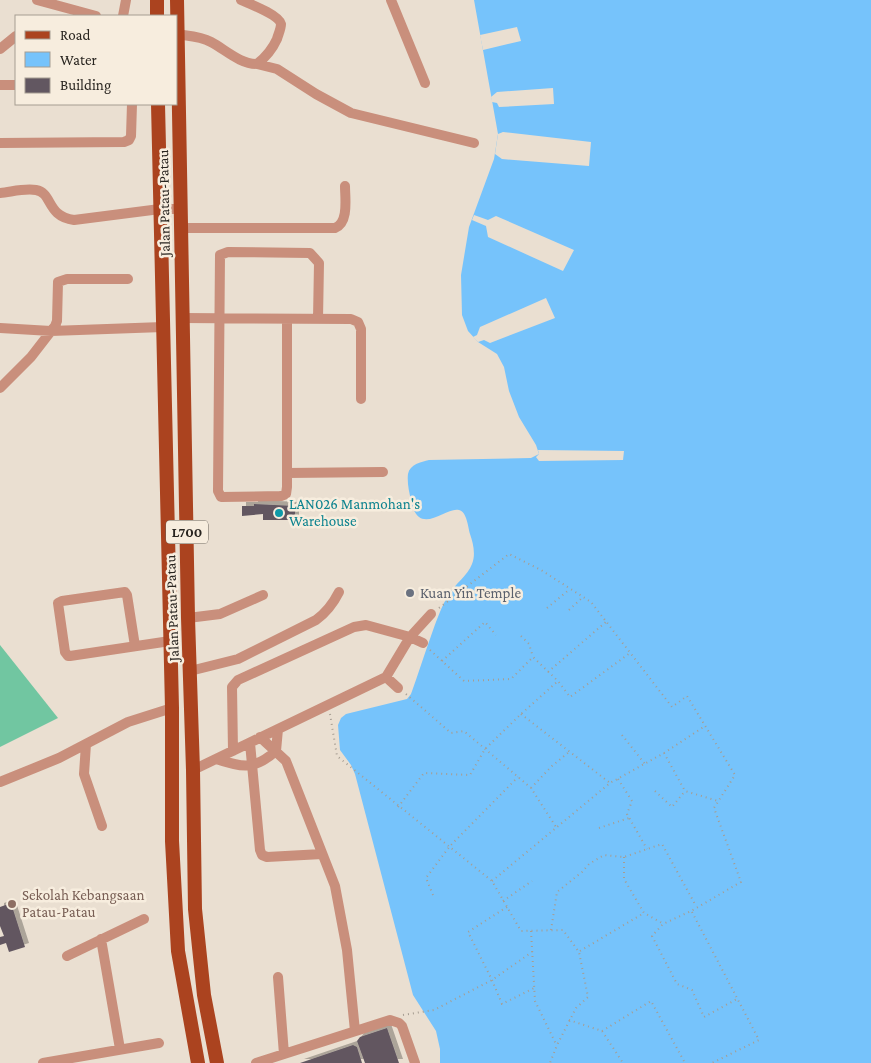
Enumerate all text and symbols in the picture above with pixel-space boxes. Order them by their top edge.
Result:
legend [15,15,178,105]
text: Road [60,27,91,43]
text: Water [60,52,97,68]
text: Building [60,77,111,94]
street label: Jalan Patau-Patau [155,149,174,258]
place label: LAN026 Manmohan's Warehouse [289,496,420,529]
marker: LAN026 Manmohan's Warehouse [273,507,285,519]
road number: L700 [166,520,208,544]
street label: Jalan Patau-Patau [162,554,183,664]
place label: Kuan Yin Temple [420,585,521,602]
marker: Kuan Yin Temple [404,587,416,599]
place label: Sekolah Kebangsaan Patau-Patau [22,887,145,920]
marker: Sekolah Kebangsaan Patau-Patau [6,898,18,910]

